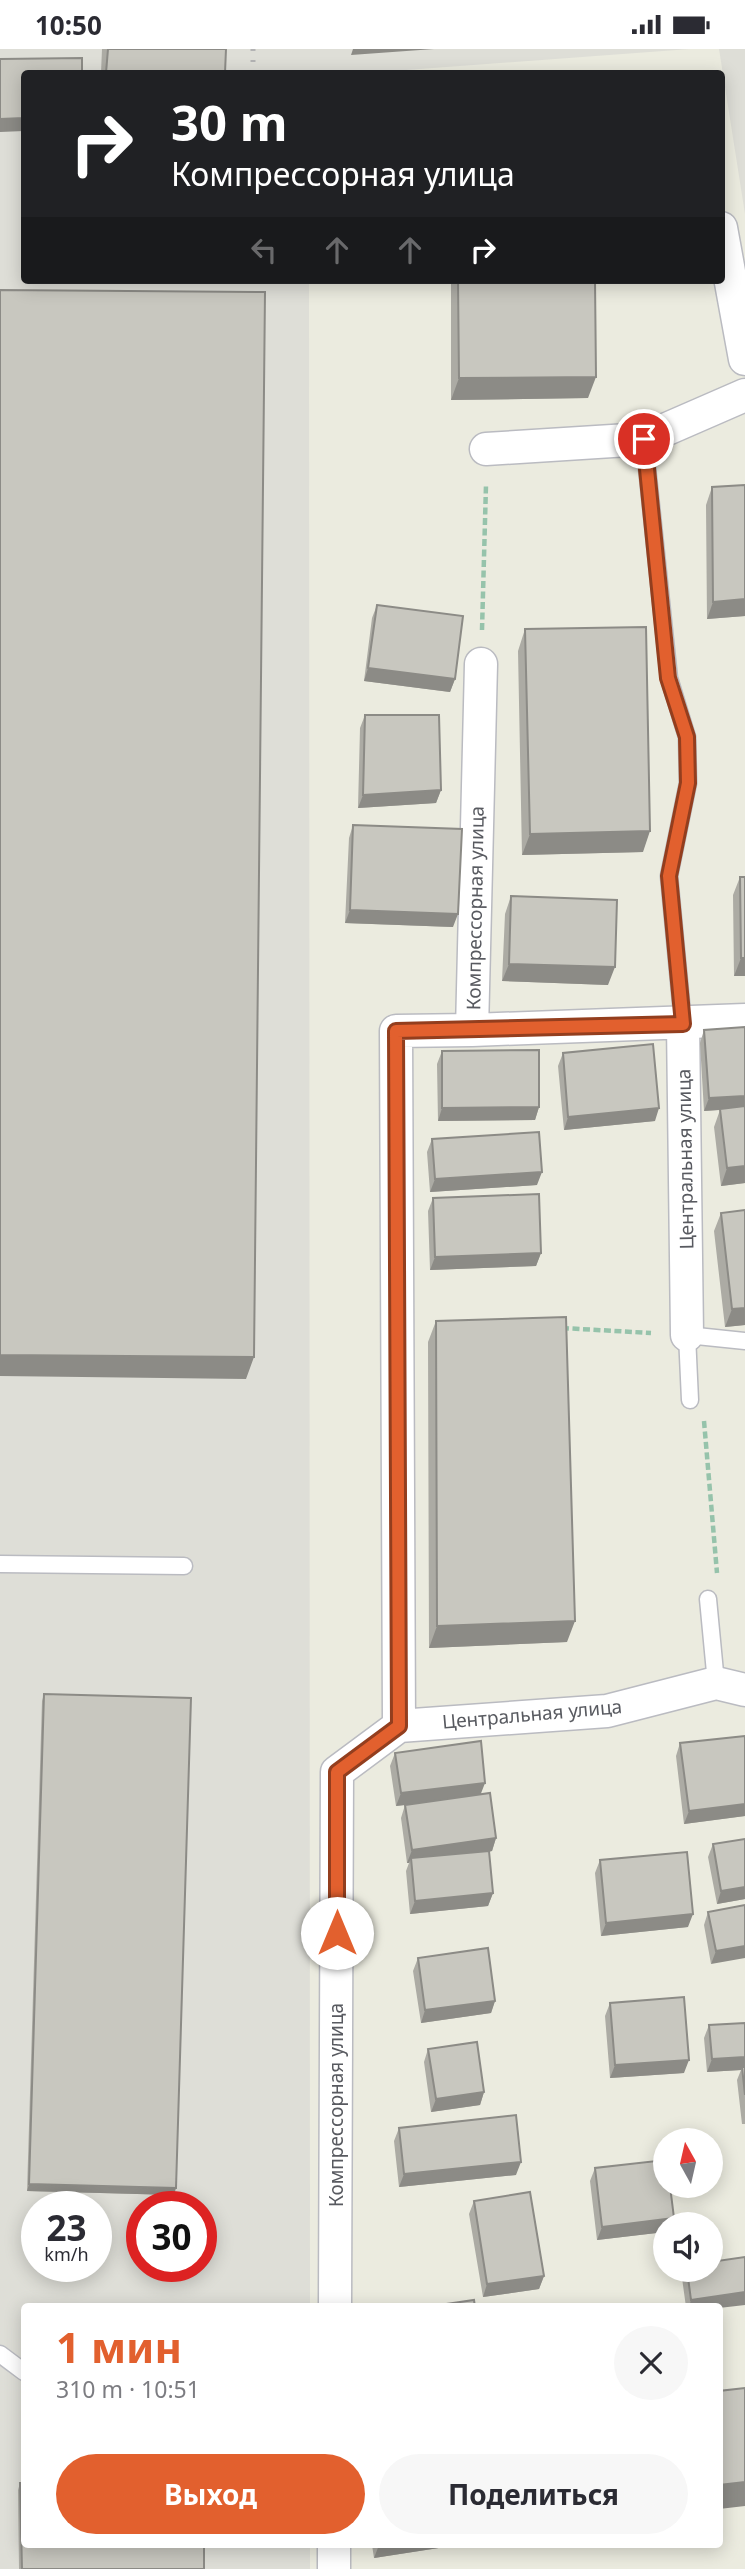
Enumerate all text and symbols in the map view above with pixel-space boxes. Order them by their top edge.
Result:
text: 10:50 [35,7,102,43]
text: 30 m [171,89,288,155]
icon: right [56,98,147,189]
text: Компрессорная улица [171,152,515,195]
icon: left [245,231,283,269]
icon: ahead [318,231,356,269]
icon: ahead [391,231,429,269]
icon: right [464,231,502,269]
pin [614,409,674,469]
icon: arrive [625,420,663,458]
street label: Компрессорная улица [460,806,490,1010]
street label: Центральная улица [670,1068,700,1250]
street label: Центральная улица [441,1693,623,1735]
position arrow [300,1896,374,1970]
street label: Компрессорная улица [323,2003,349,2207]
north arrow [653,2128,723,2198]
map controls [653,2128,723,2282]
speed limit sign: 30 [126,2191,217,2282]
text: 23 [46,2204,87,2251]
button: sound [653,2212,723,2282]
text: km/h [44,2242,89,2266]
text: 1 мин [56,2318,182,2375]
button: close [614,2326,688,2400]
text: 310 m · 10:51 [56,2373,200,2405]
button: Выход [56,2454,365,2534]
button: Поделиться [379,2454,688,2534]

